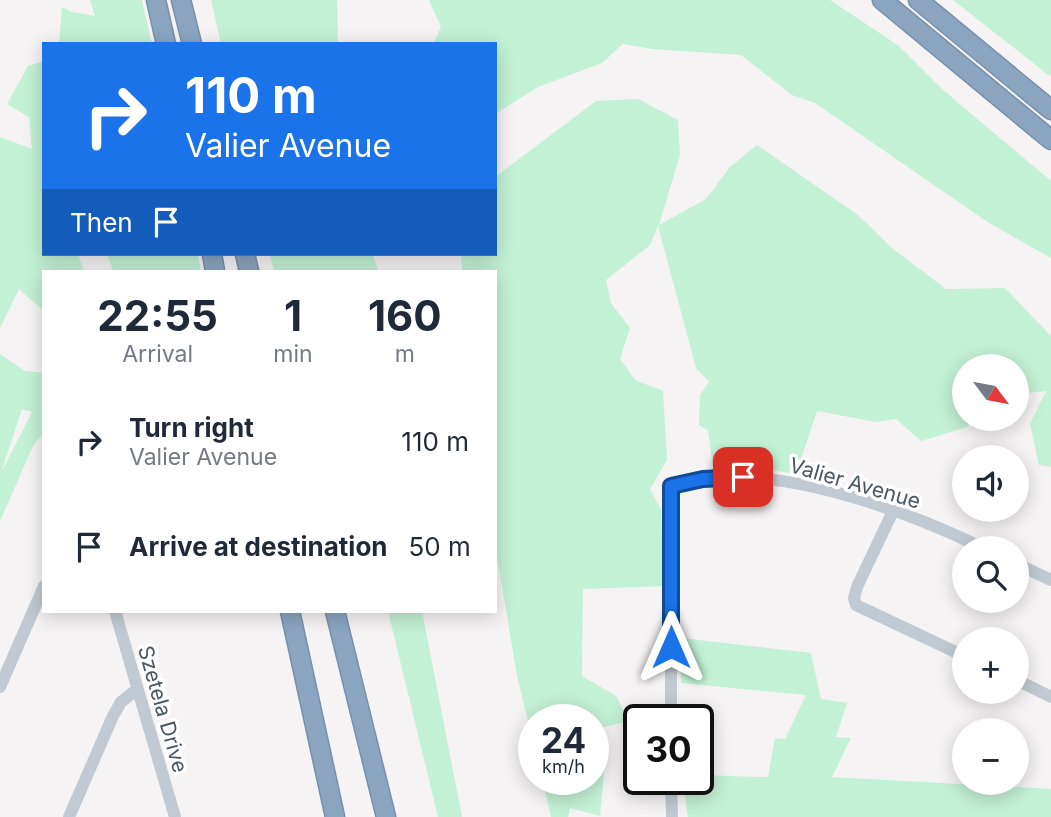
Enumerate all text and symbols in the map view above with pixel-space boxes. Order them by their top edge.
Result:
text: 110 m [185,66,317,125]
icon: right [70,70,161,161]
text: Valier Avenue [185,126,391,165]
icon: arrive [147,203,185,241]
text: Then [70,207,133,238]
text: 22:55 [97,290,218,341]
text: 1 [284,290,302,341]
text: 160 [368,290,442,341]
text: Arrival [122,340,193,368]
text: min [273,340,313,368]
text: m [395,340,415,368]
north arrow [952,354,1029,430]
map controls [952,354,1029,795]
text: Turn right [129,412,254,443]
icon: right [70,423,108,461]
text: 110 m [401,426,469,457]
text: Valier Avenue [129,443,277,471]
button: sound [952,445,1029,522]
pin [713,447,773,507]
street label: Valier Avenue [787,452,923,514]
icon: arrive [724,458,762,496]
icon: arrive [70,528,108,566]
text: Arrive at destination [129,531,388,562]
text: 50 m [409,531,471,562]
button: search [952,536,1029,613]
position arrow [634,610,708,684]
button: + [952,627,1029,704]
street label: Szetela Drive [133,643,193,775]
speed limit sign: 30 [623,704,714,795]
button: − [952,718,1029,795]
text: 24 [541,719,586,761]
text: km/h [542,756,585,777]

